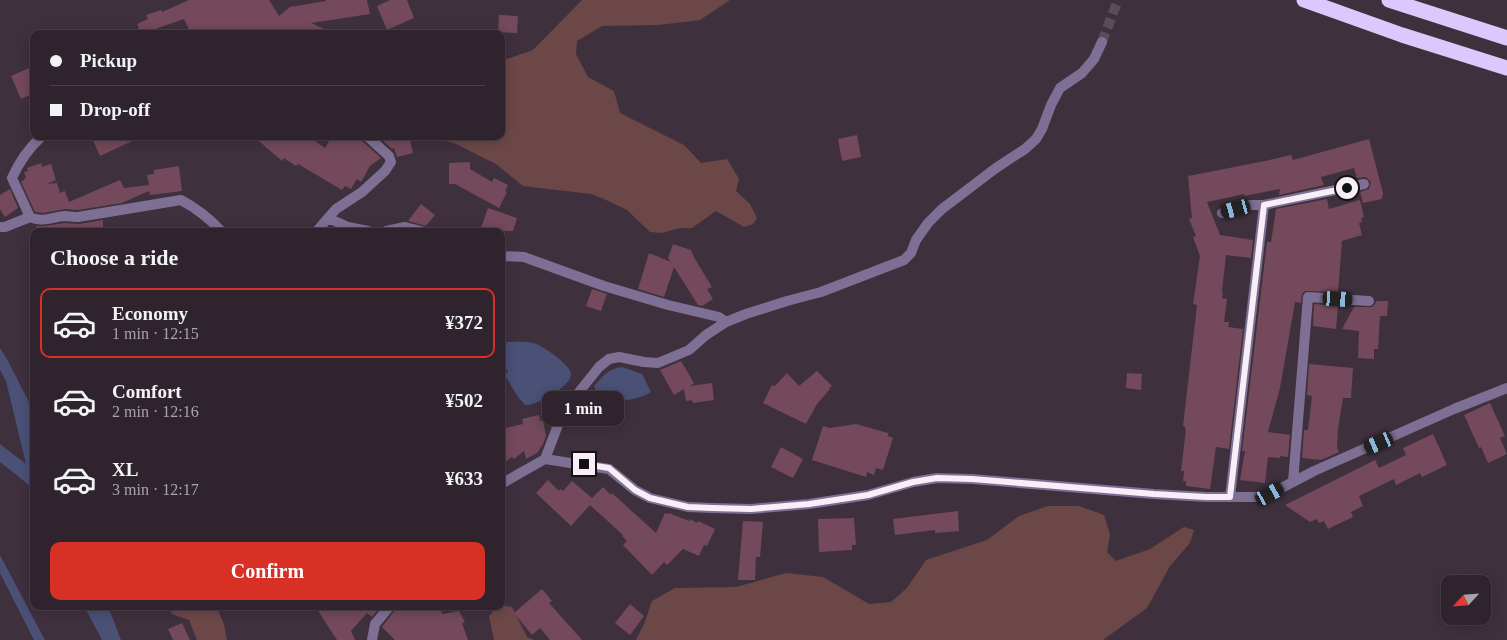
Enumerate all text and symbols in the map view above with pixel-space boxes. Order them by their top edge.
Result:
text: Pickup [80,50,137,71]
text: Drop-off [80,99,150,120]
route start [1336,177,1358,199]
car [1219,198,1252,220]
text: Choose a ride [50,245,178,270]
car [1322,291,1353,307]
icon: car [52,301,97,346]
text: Economy [112,303,188,324]
text: ¥372 [445,312,483,333]
text: 1 min · 12:15 [112,325,199,342]
icon: car [52,379,97,424]
text: Comfort [112,381,182,402]
text: ¥502 [445,390,483,411]
callout: 1 min [543,392,625,426]
text: 1 min [564,400,602,417]
text: 2 min · 12:16 [112,403,199,420]
car [1362,430,1395,456]
route end [573,453,595,475]
icon: car [52,457,97,502]
text: XL [112,459,138,480]
text: ¥633 [445,468,483,489]
car [1253,480,1286,508]
text: 3 min · 12:17 [112,481,199,498]
button: Confirm [50,542,485,600]
north arrow [1441,575,1491,625]
map controls [1441,575,1491,625]

